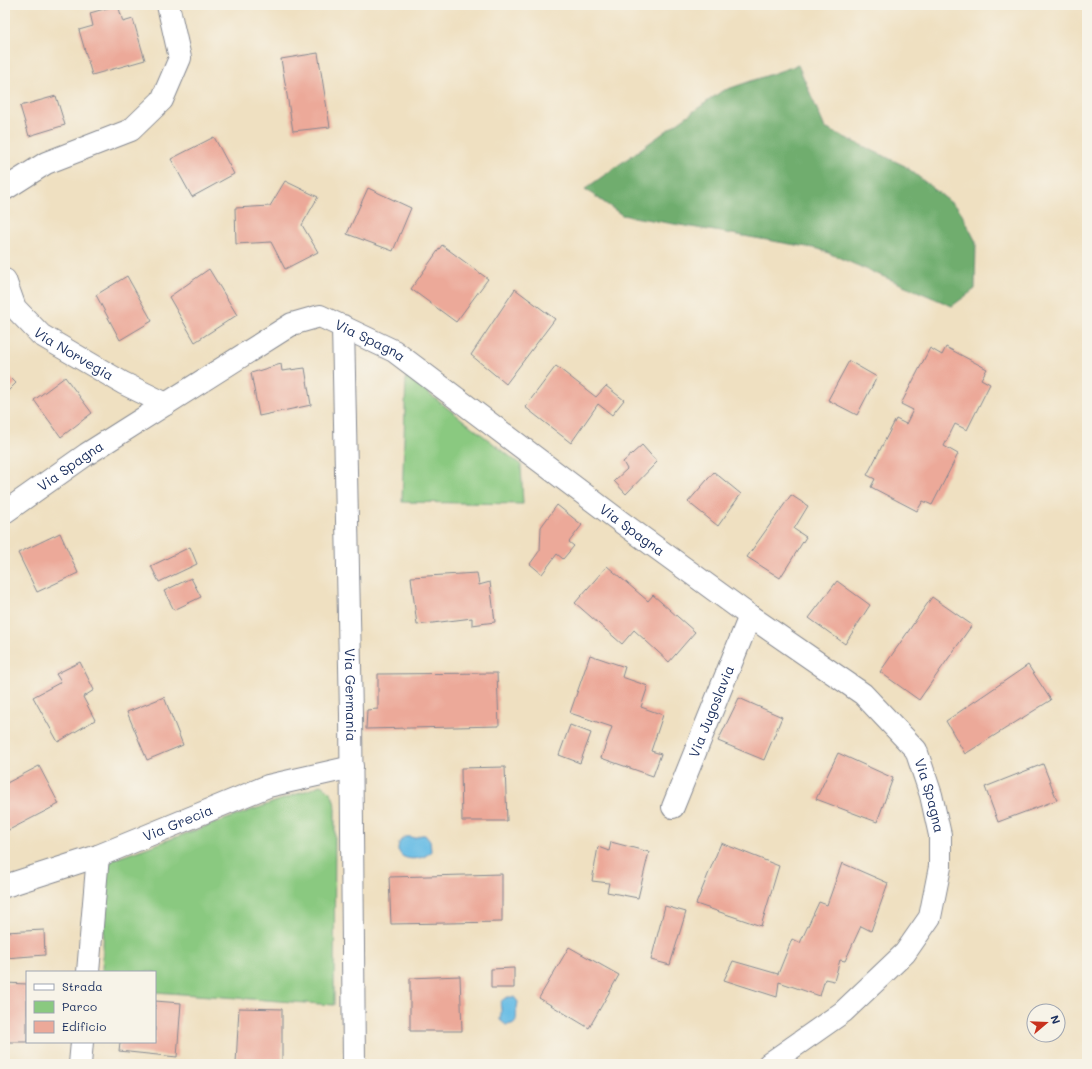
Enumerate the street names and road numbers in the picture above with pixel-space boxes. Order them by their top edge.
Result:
street label: Via Spagna [332,314,410,365]
street label: Via Norvegia [30,323,117,384]
street label: Via Spagna [33,436,107,495]
street label: Via Spagna [596,499,669,560]
street label: Via Germania [341,648,361,742]
street label: Via Jugoslavia [684,662,738,760]
street label: Via Spagna [910,756,949,834]
street label: Via Grecia [140,800,215,846]

